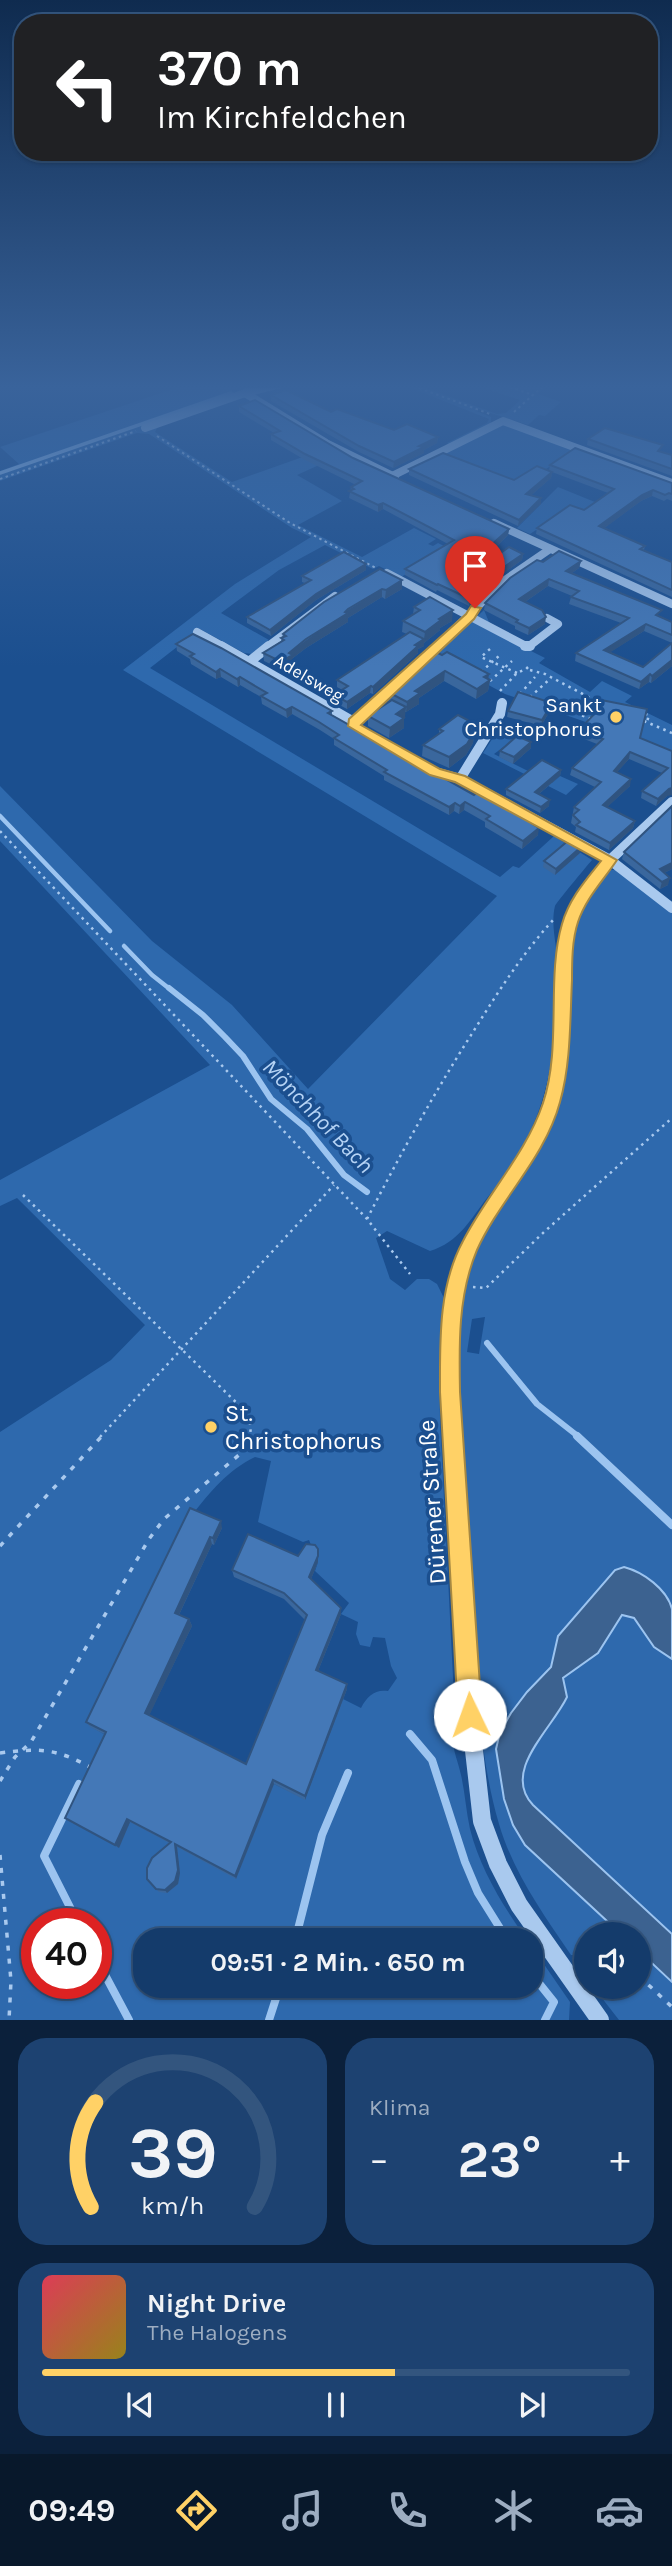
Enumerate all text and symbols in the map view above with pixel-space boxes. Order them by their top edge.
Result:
text: 370 m [157,40,302,97]
icon: left [42,42,133,133]
text: Im Kirchfeldchen [157,99,407,136]
pin [445,536,505,608]
icon: arrive [456,547,494,585]
street label: Adelsweg [270,649,348,707]
place label: Sankt Christophorus [464,693,602,741]
marker: Sankt Christophorus [608,709,624,725]
water label: Mönchhof Bach [257,1053,379,1179]
place label: St. Christophorus [225,1399,382,1455]
marker: St. Christophorus [203,1419,219,1435]
street label: Dürener Straße [412,1419,452,1585]
position arrow [433,1678,507,1752]
speed limit sign: 40 [21,1908,112,1999]
map controls [574,1922,651,1999]
button: sound [574,1922,651,1999]
text: 09:51 · 2 Min. · 650 m [210,1947,466,1978]
text: Klima [369,2094,430,2121]
text: 39 [128,2111,217,2196]
text: 23° [457,2129,542,2190]
text: − [369,2137,389,2182]
text: + [610,2137,630,2182]
text: km/h [141,2191,204,2220]
text: Night Drive [147,2288,286,2319]
text: The Halogens [147,2319,287,2346]
icon: previous [121,2386,159,2424]
icon: pause [317,2386,355,2424]
icon: next [513,2386,551,2424]
icon: directions [172,2486,221,2535]
icon: music [278,2486,327,2535]
icon: phone [383,2486,432,2535]
icon: climate [489,2486,538,2535]
icon: car [595,2486,644,2535]
text: 09:49 [28,2492,115,2529]

